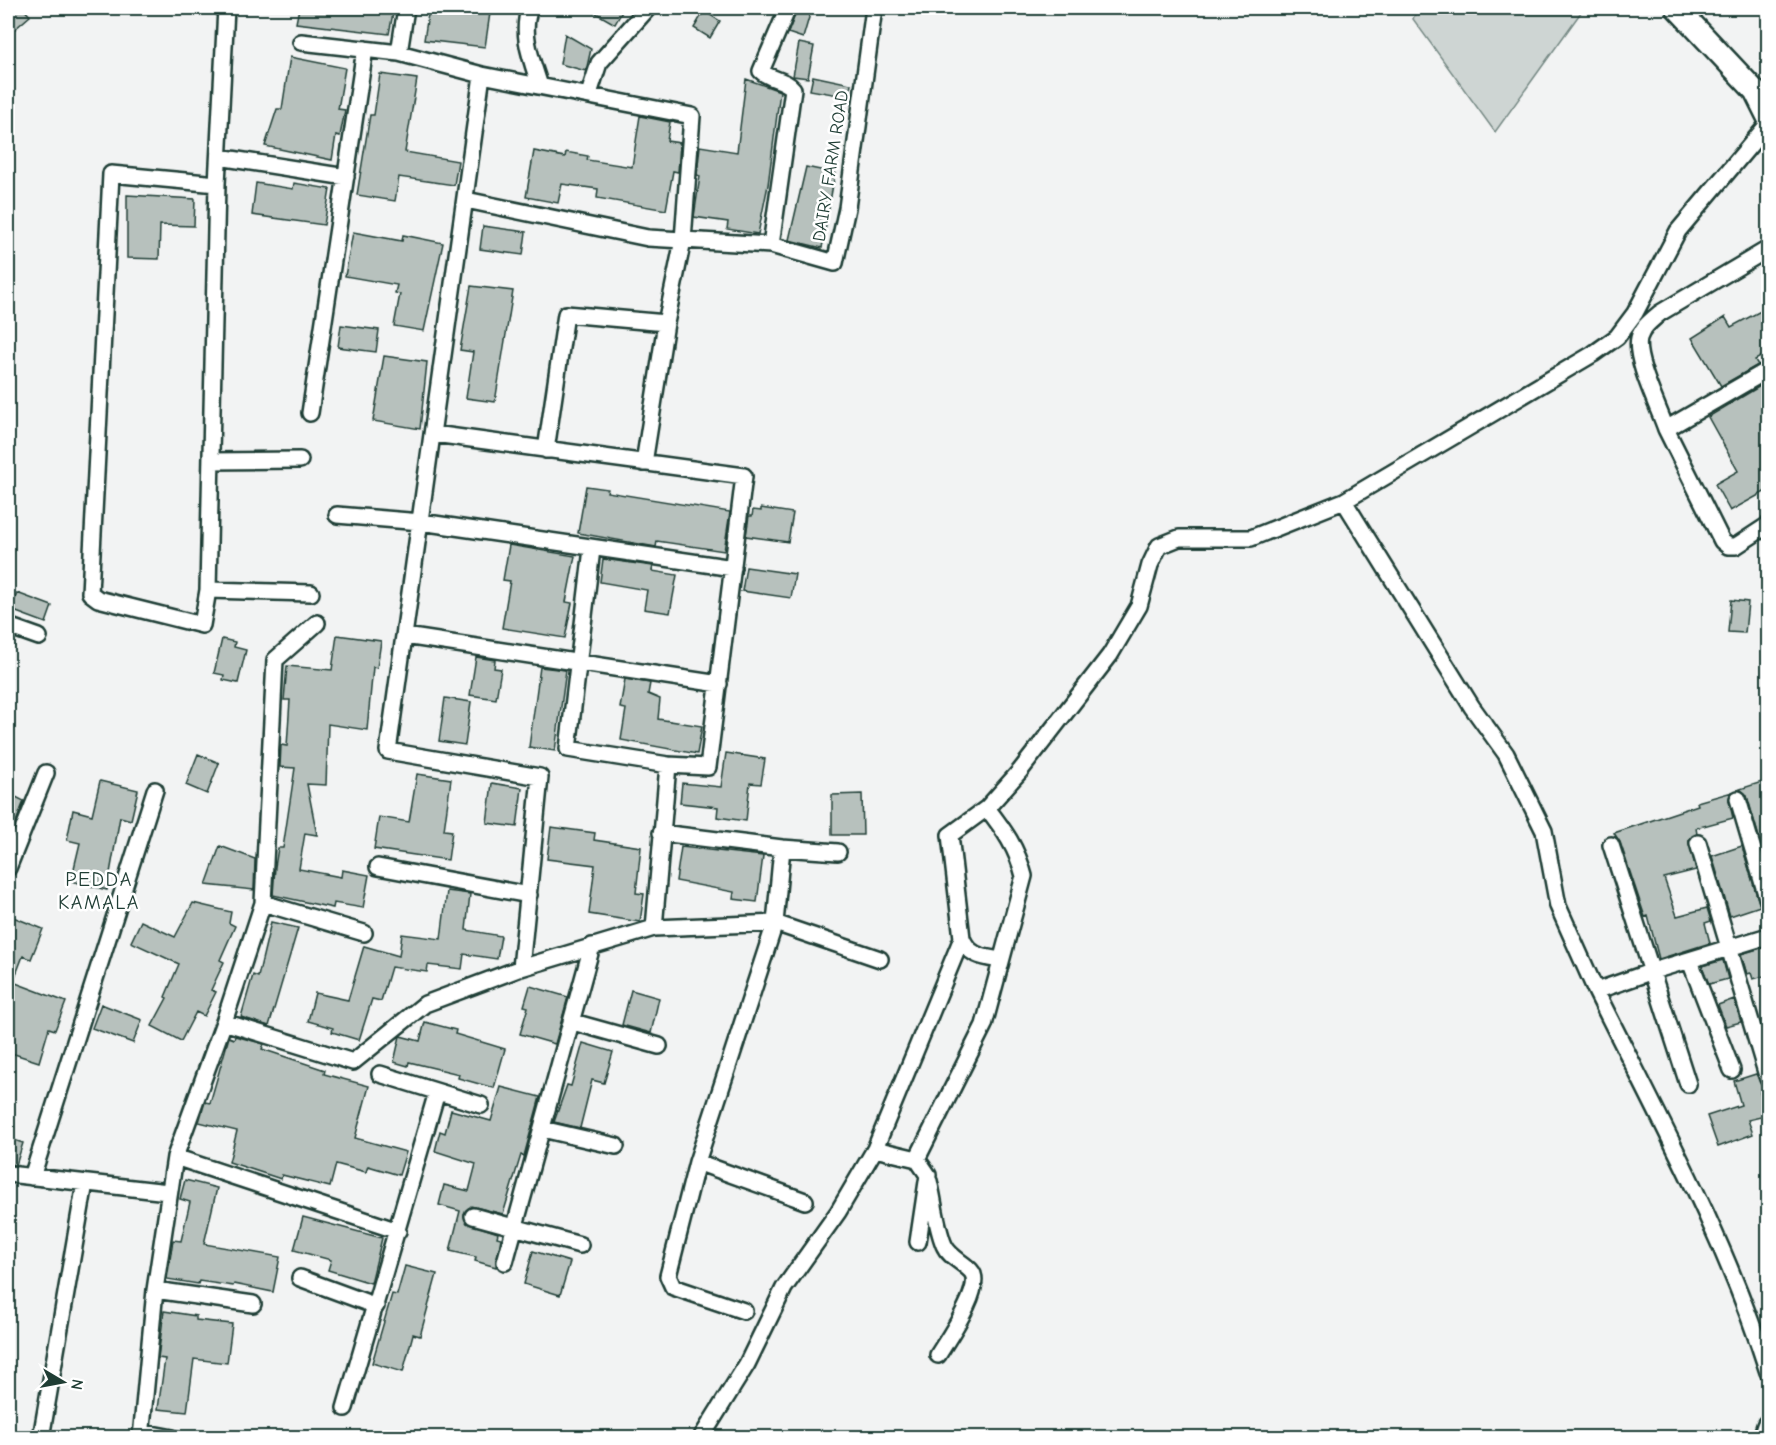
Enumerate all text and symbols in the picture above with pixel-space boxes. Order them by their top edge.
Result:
street label: DAIRY FARM ROAD [809,89,853,243]
district label: PEDDA KAMALA [58,868,140,914]
north arrow [33,1352,93,1412]
text: N [67,1378,87,1391]

